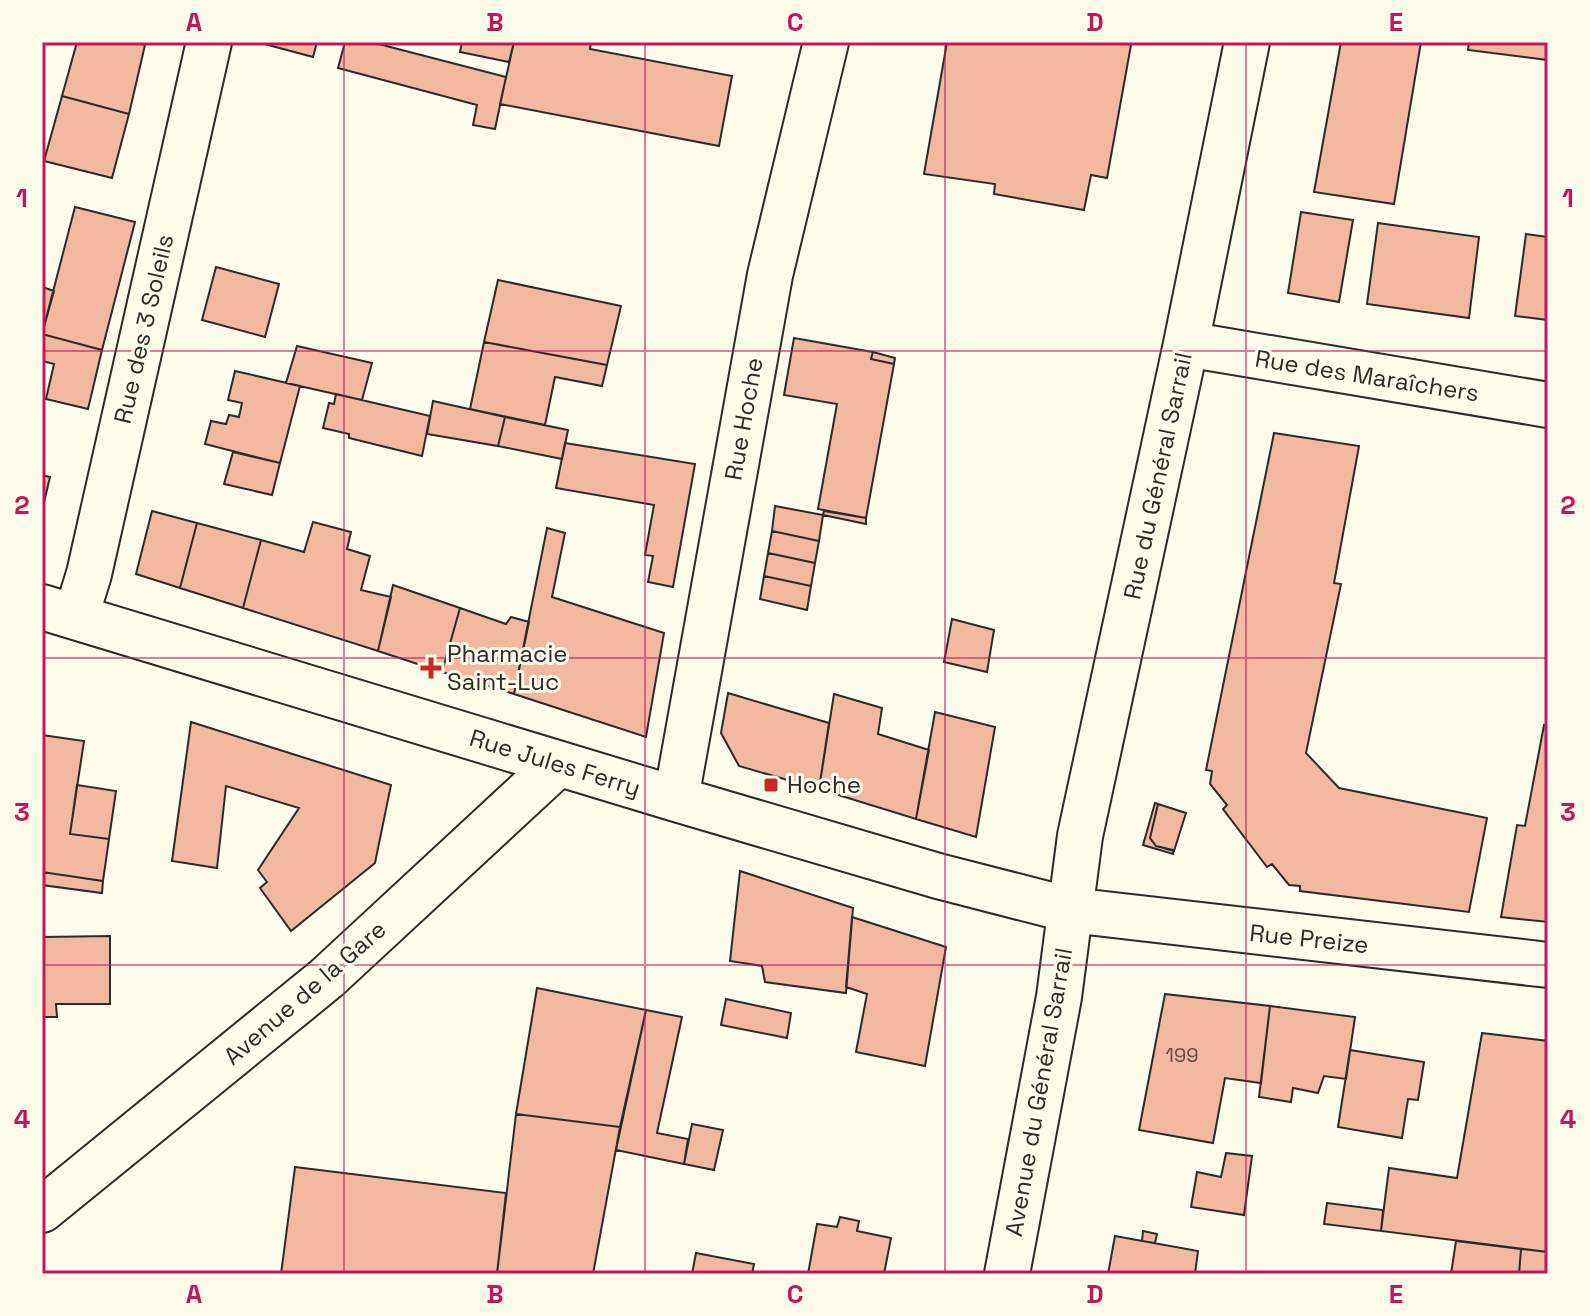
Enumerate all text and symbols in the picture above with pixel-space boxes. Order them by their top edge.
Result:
text: A [186,5,203,39]
text: B [486,5,504,39]
text: C [787,5,803,39]
text: D [1086,5,1104,39]
text: E [1389,5,1403,39]
text: 1 [16,181,28,215]
text: 1 [1562,181,1574,215]
street label: Rue des 3 Soleils [107,231,180,427]
street label: Rue des Maraîchers [1253,342,1481,409]
street label: Rue du Général Sarrail [1116,350,1199,602]
street label: Rue Hoche [717,355,770,483]
text: 2 [14,488,30,522]
text: 2 [1560,488,1576,522]
place label: Pharmacie Saint-Luc [447,638,568,697]
marker: Pharmacie Saint-Luc [422,659,440,677]
street label: Rue Jules Ferry [466,722,644,803]
place label: Hoche [787,769,861,800]
marker: Hoche [762,776,780,794]
text: 3 [14,795,30,829]
text: 3 [1560,795,1576,829]
street label: Avenue de la Gare [217,914,392,1072]
street label: Rue Preize [1248,917,1370,960]
street label: Avenue du Général Sarrail [998,945,1079,1239]
house number: 199 [1166,1042,1198,1068]
text: 4 [14,1102,30,1136]
text: 4 [1560,1102,1576,1136]
text: A [186,1277,203,1311]
text: B [486,1277,504,1311]
text: C [787,1277,803,1311]
text: D [1086,1277,1104,1311]
text: E [1389,1277,1403,1311]

